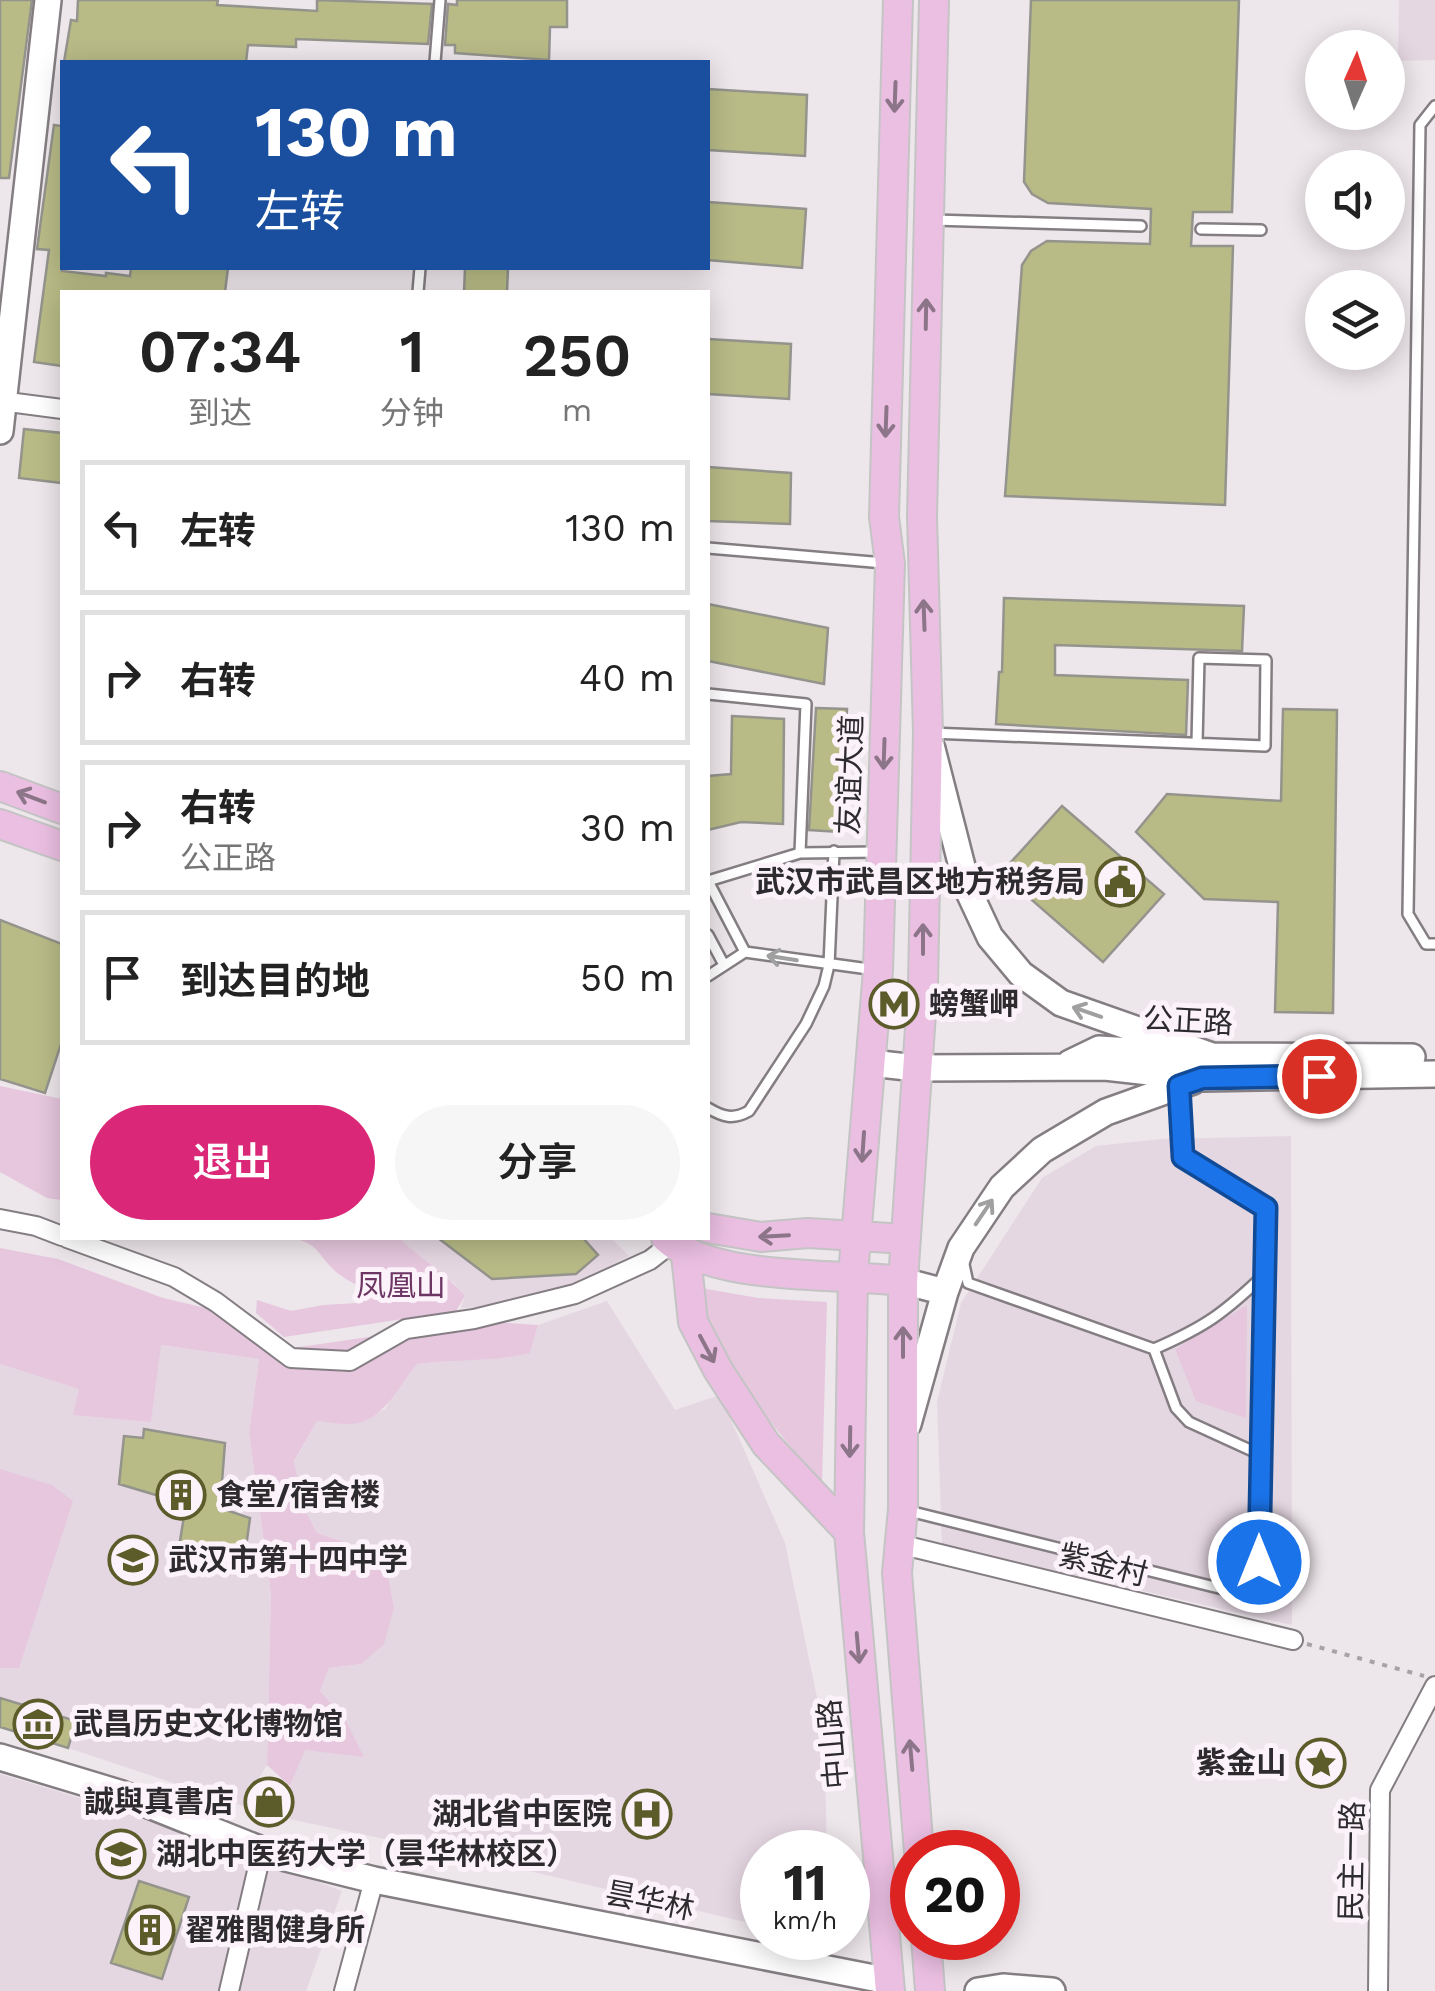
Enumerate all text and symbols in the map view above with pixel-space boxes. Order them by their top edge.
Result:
north arrow [1305,30,1405,130]
map controls [1305,30,1405,370]
one-way arrow [885,81,904,113]
text: 130 m [255,91,458,173]
icon: left [90,100,220,230]
button: sound [1305,150,1405,250]
text: 左转 [255,185,345,238]
button: layers [1305,270,1405,370]
one-way arrow [917,299,936,331]
text: 07:34 [139,316,301,387]
text: 1 [400,316,425,387]
text: 250 [523,320,631,391]
text: m [562,391,592,429]
text: 到达 [188,394,252,432]
text: 分钟 [380,394,444,432]
one-way arrow [877,406,896,438]
icon: left [95,500,150,555]
text: 130 m [565,506,675,550]
text: 左转 [180,509,256,553]
one-way arrow [915,599,934,631]
icon: right [95,650,150,705]
text: 40 m [579,656,675,700]
text: 右转 [180,659,256,703]
street label: 友谊大道 [830,714,869,836]
one-way arrow [874,737,893,769]
text: 右转 [180,786,256,830]
one-way arrow [17,787,48,805]
icon: right [95,800,150,855]
text: 30 m [580,806,675,850]
text: 公正路 [180,839,276,877]
public building icon: 武汉市武昌区地方税务局 [1094,856,1146,908]
place label: 武汉市武昌区地方税务局 [755,864,1085,899]
one-way arrow [914,924,932,956]
one-way arrow [766,948,798,966]
icon: arrive [95,950,150,1005]
text: 50 m [580,956,675,1000]
text: 到达目的地 [180,959,370,1003]
metro station icon: 螃蟹岬 [868,978,920,1030]
place label: 螃蟹岬 [929,986,1019,1021]
one-way arrow [1072,1001,1104,1019]
street label: 公正路 [1142,1001,1234,1040]
pin [1277,1034,1362,1119]
icon: arrive [1292,1049,1347,1104]
button: 退出 [90,1105,375,1220]
button: 分享 [395,1105,680,1220]
one-way arrow [854,1131,873,1163]
one-way arrow [974,1199,995,1227]
one-way arrow [759,1226,791,1245]
park label: 凤凰山 [356,1268,446,1303]
one-way arrow [894,1326,912,1358]
one-way arrow [698,1333,717,1363]
one-way arrow [841,1426,860,1458]
building icon: 食堂/宿舍楼 [155,1469,207,1521]
place label: 食堂/宿舍楼 [216,1477,380,1512]
position arrow [1207,1510,1311,1614]
school or university icon: 武汉市第十四中学 [107,1534,159,1586]
street label: 紫金村 [1055,1537,1151,1592]
place label: 武汉市第十四中学 [168,1542,408,1577]
one-way arrow [848,1631,867,1664]
museum icon: 武昌历史文化博物馆 [12,1698,64,1750]
street label: 中山路 [811,1698,854,1790]
place label: 武昌历史文化博物馆 [73,1706,343,1741]
place icon: 紫金山 [1295,1737,1347,1789]
one-way arrow [902,1740,921,1772]
place label: 紫金山 [1196,1745,1286,1780]
shop icon: 誠與真書店 [243,1776,295,1828]
place label: 誠與真書店 [84,1784,234,1819]
hospital icon: 湖北省中医院 [621,1788,673,1840]
place label: 湖北省中医院 [432,1796,612,1831]
street label: 民主一路 [1333,1801,1370,1921]
school or university icon: 湖北中医药大学（昙华林校区） [95,1828,147,1880]
speed limit sign: 20 [890,1830,1020,1960]
place label: 湖北中医药大学（昙华林校区） [156,1836,576,1871]
text: 11 [783,1853,827,1912]
street label: 昙华林 [603,1875,698,1926]
building icon: 翟雅閣健身所 [124,1904,176,1956]
text: km/h [773,1906,837,1935]
place label: 翟雅閣健身所 [185,1912,365,1947]

